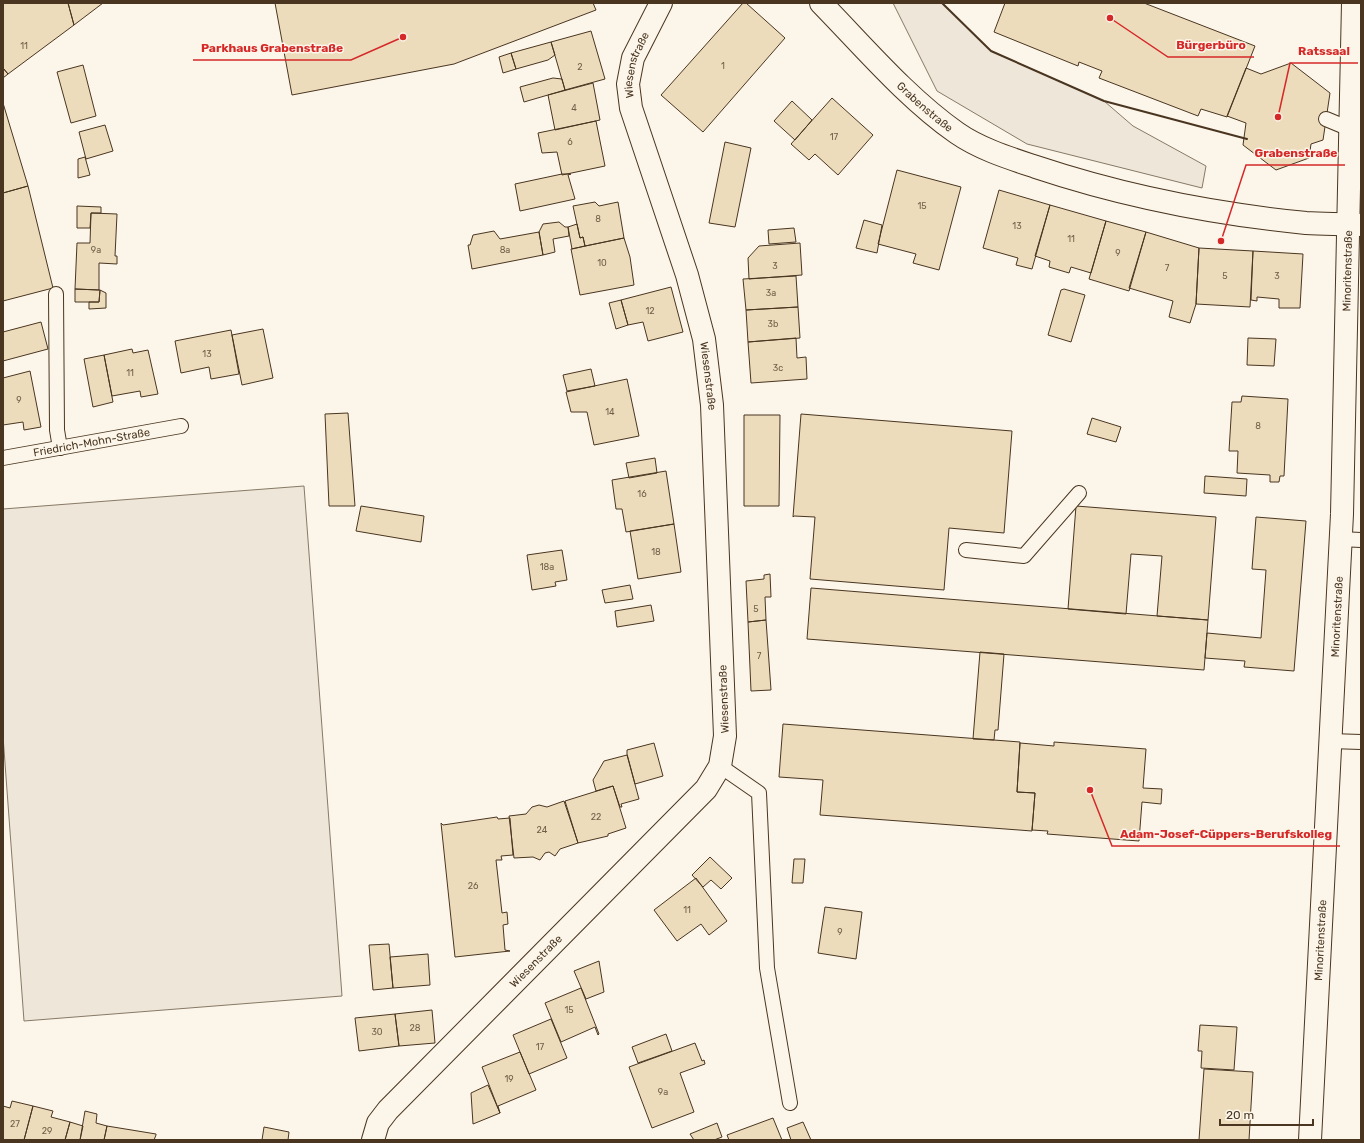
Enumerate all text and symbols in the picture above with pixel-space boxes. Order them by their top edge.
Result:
street label: Wiesenstraße [621,30,652,99]
callout: Bürgerbüro [1168,33,1254,57]
callout: Parkhaus Grabenstraße [193,36,351,60]
text: Bürgerbüro [1176,38,1246,52]
callout: Ratssaal [1290,39,1358,63]
house number: 11 [20,41,28,51]
text: Parkhaus Grabenstraße [201,41,343,55]
text: Ratssaal [1298,44,1350,58]
house number: 1 [721,61,725,71]
house number: 2 [577,62,583,72]
street label: Grabenstraße [894,79,956,134]
house number: 4 [571,103,577,113]
house number: 17 [830,132,839,142]
house number: 6 [567,137,573,147]
callout: Grabenstraße [1246,141,1345,165]
text: Grabenstraße [1255,146,1337,160]
house number: 15 [917,201,927,211]
house number: 8 [595,214,601,224]
house number: 13 [1012,221,1022,231]
street label: Minoritenstraße [1340,230,1355,312]
house number: 11 [1067,234,1075,244]
house number: 9a [91,245,101,255]
house number: 8a [500,245,510,255]
house number: 9 [1115,248,1121,258]
house number: 10 [597,258,607,268]
house number: 3 [772,261,778,271]
house number: 7 [1165,263,1170,273]
house number: 5 [1222,271,1228,281]
house number: 3 [1274,271,1280,281]
house number: 3a [766,288,776,298]
house number: 12 [645,306,655,316]
house number: 3b [768,319,778,329]
street label: Wiesenstraße [697,341,719,411]
house number: 13 [202,349,212,359]
house number: 3c [773,363,783,373]
house number: 11 [126,368,134,378]
house number: 9 [16,395,22,405]
house number: 14 [605,407,615,417]
house number: 8 [1255,421,1261,431]
street label: Friedrich-Mohn-Straße [32,425,151,459]
house number: 16 [637,489,647,499]
house number: 18 [651,547,661,557]
house number: 18a [540,562,554,572]
street label: Minoritenstraße [1328,576,1345,658]
house number: 5 [753,604,759,614]
house number: 7 [757,651,762,661]
street label: Wiesenstraße [716,664,732,734]
house number: 22 [591,812,601,822]
callout: Adam-Josef-Cüppers-Berufskolleg [1112,822,1340,846]
house number: 24 [537,825,548,835]
text: Adam-Josef-Cüppers-Berufskolleg [1120,827,1332,841]
house number: 26 [468,881,479,891]
street label: Minoritenstraße [1312,899,1329,981]
house number: 11 [683,905,691,915]
house number: 9 [837,927,843,937]
street label: Wiesenstraße [507,932,565,990]
house number: 15 [564,1005,574,1015]
house number: 28 [409,1023,421,1033]
house number: 30 [371,1027,383,1037]
house number: 17 [536,1042,545,1052]
house number: 19 [504,1074,514,1084]
house number: 9a [658,1087,668,1097]
scale bar [1220,1101,1313,1127]
text: 20 m [1226,1108,1254,1122]
house number: 27 [10,1119,20,1129]
house number: 29 [42,1126,52,1136]

